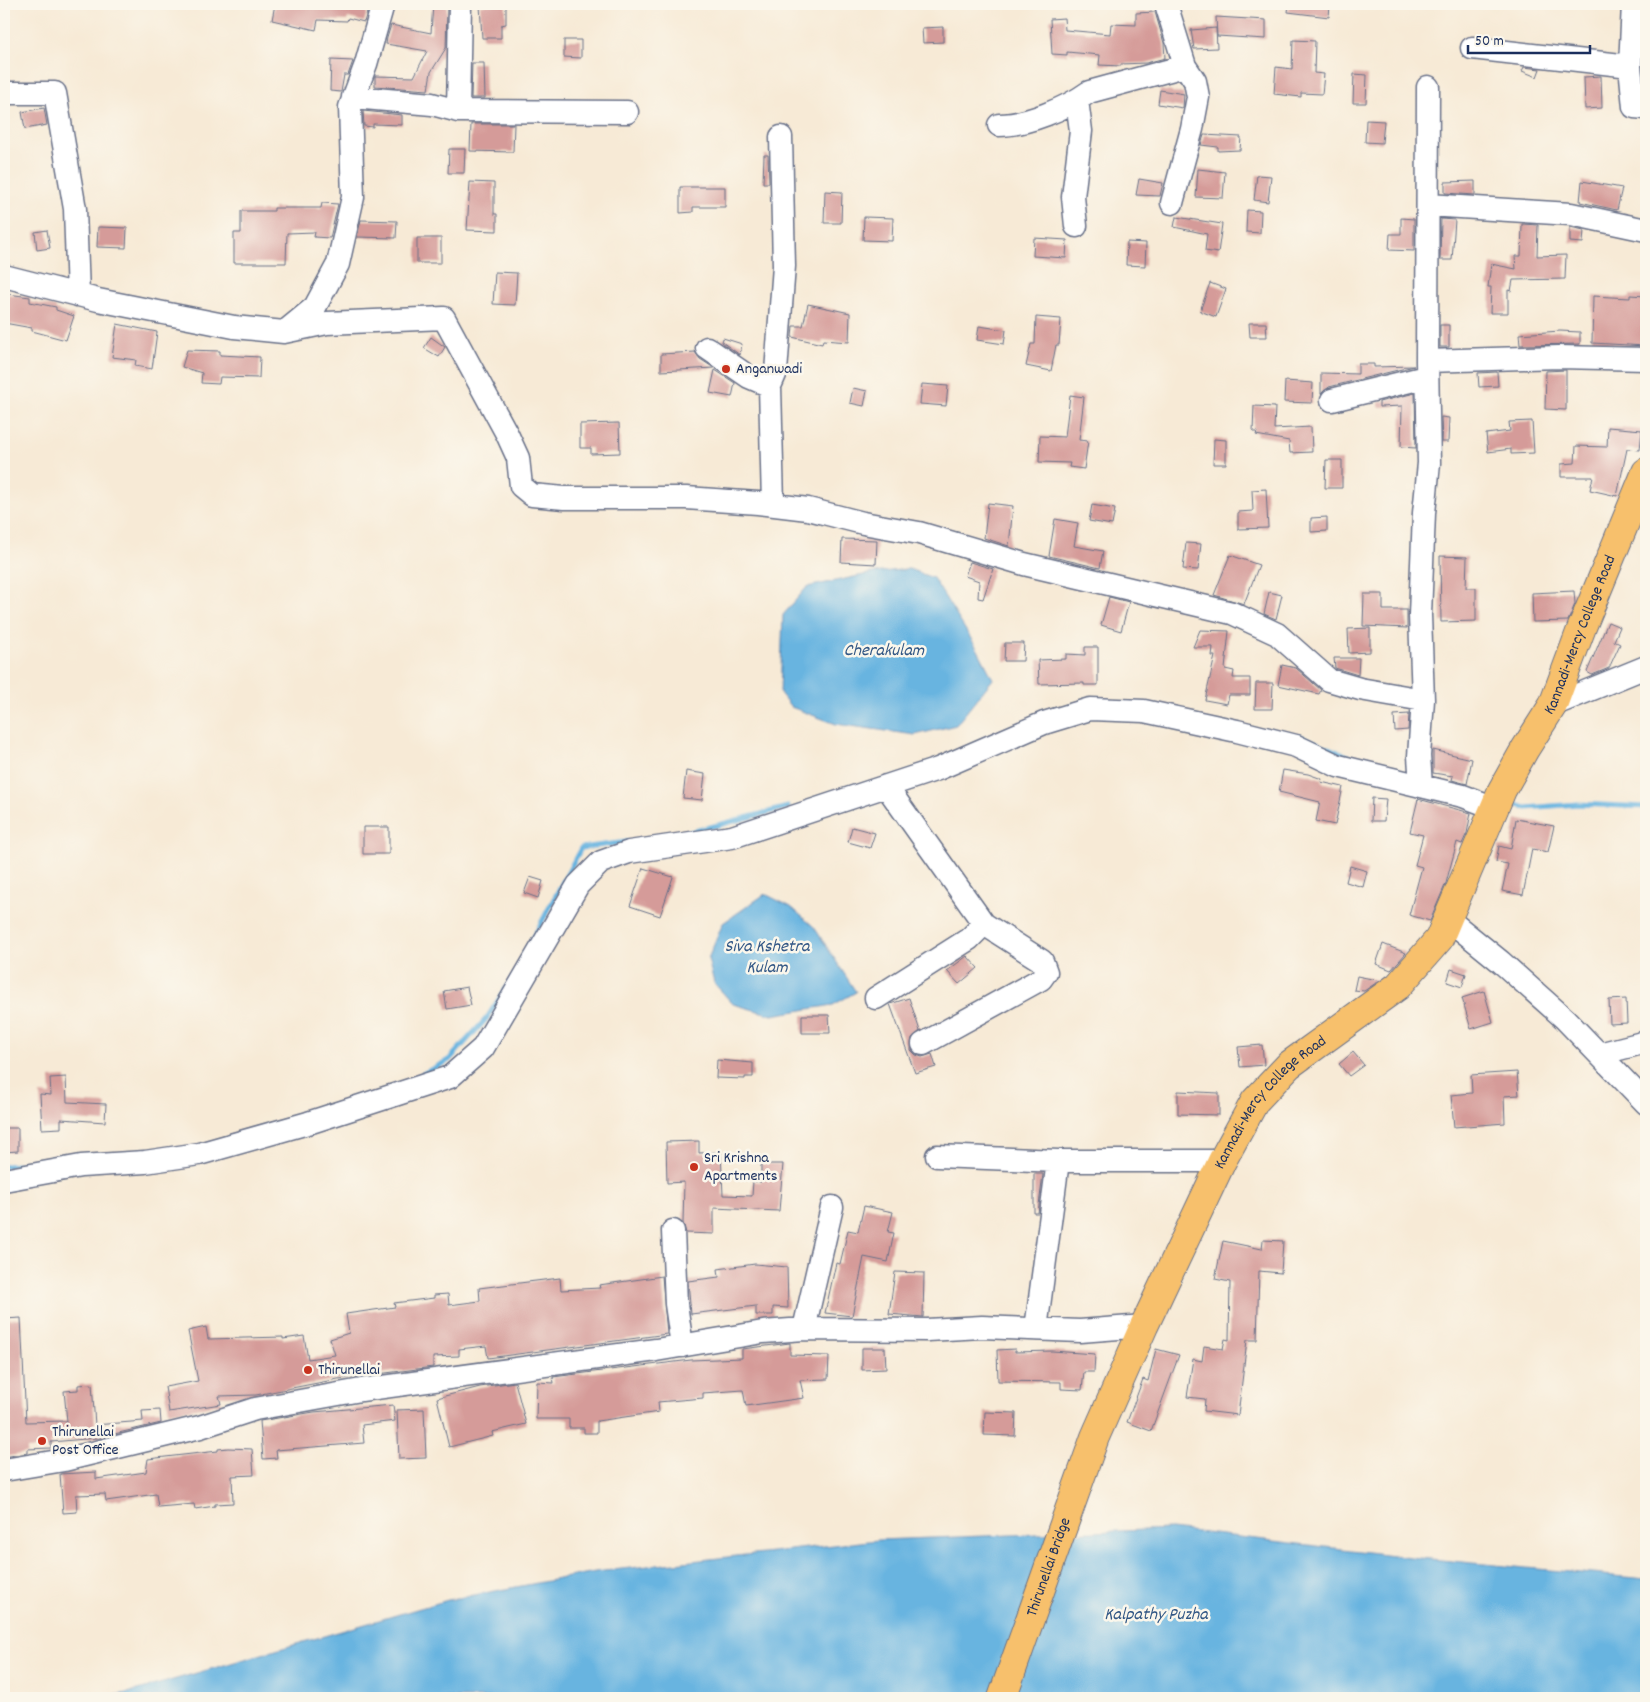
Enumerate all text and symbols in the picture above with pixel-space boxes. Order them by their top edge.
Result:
scale bar [1468,22,1590,54]
text: 50 m [1475,31,1504,53]
place label: Anganwadi [736,358,802,381]
marker: Anganwadi [720,363,732,375]
street label: Kannadi-Mercy College Road [1538,552,1622,719]
water label: Cherakulam [844,639,925,664]
water label: Siva Kshetra Kulam [724,935,811,981]
street label: Kannadi-Mercy College Road [1208,1030,1331,1173]
place label: Sri Krishna Apartments [704,1147,778,1188]
marker: Sri Krishna Apartments [688,1161,700,1173]
place label: Thirunellai [318,1359,380,1382]
marker: Thirunellai [302,1364,314,1376]
place label: Thirunellai Post Office [52,1421,119,1462]
marker: Thirunellai Post Office [36,1435,48,1447]
street label: Thirunellai Bridge [1020,1514,1077,1620]
water label: Kalpathy Puzha [1104,1603,1209,1628]

